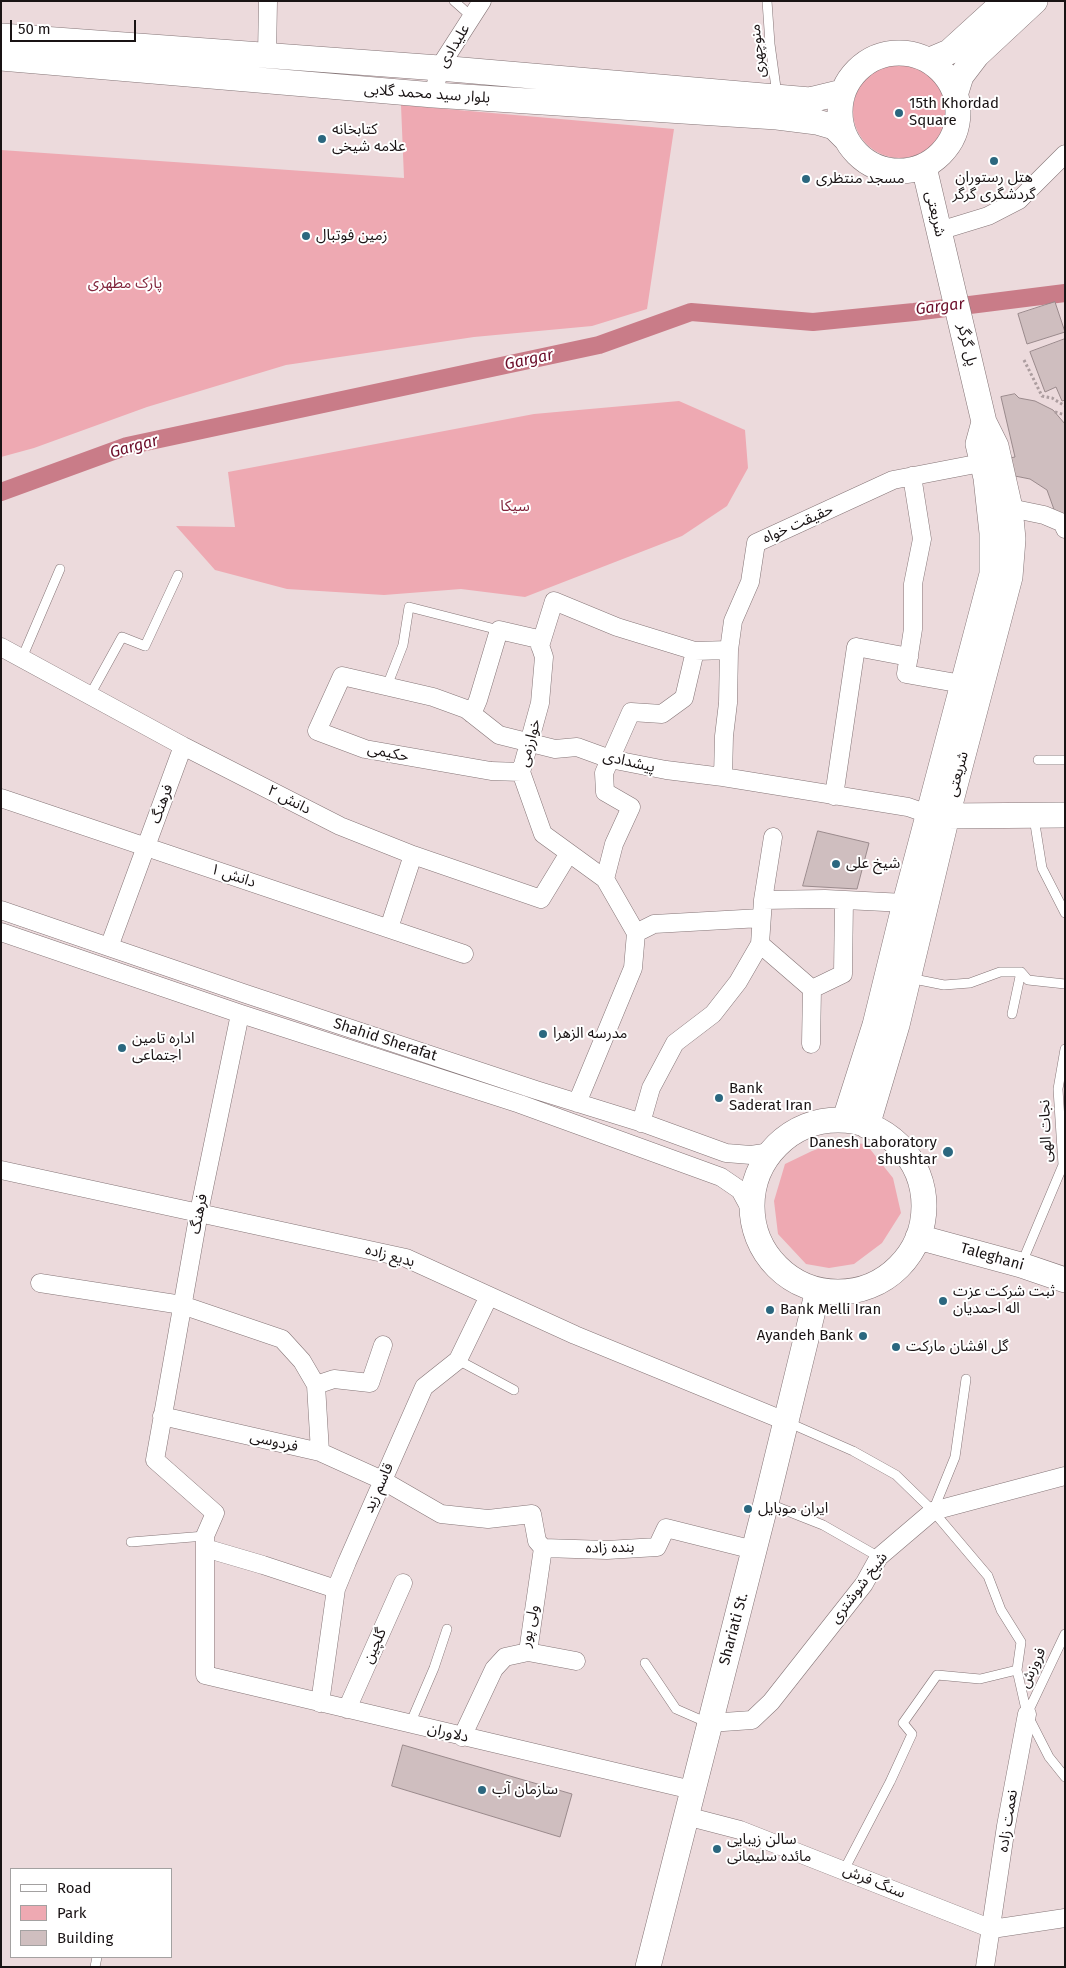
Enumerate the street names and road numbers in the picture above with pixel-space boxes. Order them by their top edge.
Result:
street label: علیدادی [434,21,474,71]
street label: منوچهری [746,23,770,79]
street label: بلوار سید محمد گلابی [363,81,491,107]
street label: شریعتی [921,189,949,239]
street label: پل گرگر [953,322,981,368]
street label: حقیقت خواه [760,500,836,548]
street label: خوارزمی [515,717,545,769]
street label: حکیمی [366,740,410,766]
street label: پیشدادی [601,747,657,777]
street label: شریعتی [943,749,973,799]
street label: دانش ۲ [264,781,314,819]
street label: فرهنگ [147,782,177,826]
street label: دانش ۱ [208,860,258,892]
street label: Shahid Sherafat [331,1015,439,1065]
street label: نجات الهی [1036,1099,1056,1163]
street label: فرهنگ [186,1192,212,1236]
street label: Taleghani [958,1239,1026,1275]
street label: بدیع زاده [363,1241,417,1271]
street label: فردوسی [248,1428,300,1456]
street label: قاسم زید [360,1460,398,1516]
street label: بنده زاده [585,1539,635,1557]
street label: شیخ شوشتری [826,1549,892,1627]
street label: Shariati St. [716,1591,752,1667]
street label: ولی پور [517,1603,543,1649]
street label: گلچین [359,1626,391,1666]
street label: فروزش [1016,1645,1050,1691]
street label: دلاوران [426,1720,470,1746]
street label: نعمت زاده [994,1789,1022,1853]
street label: سنگ فرش [840,1861,908,1903]

